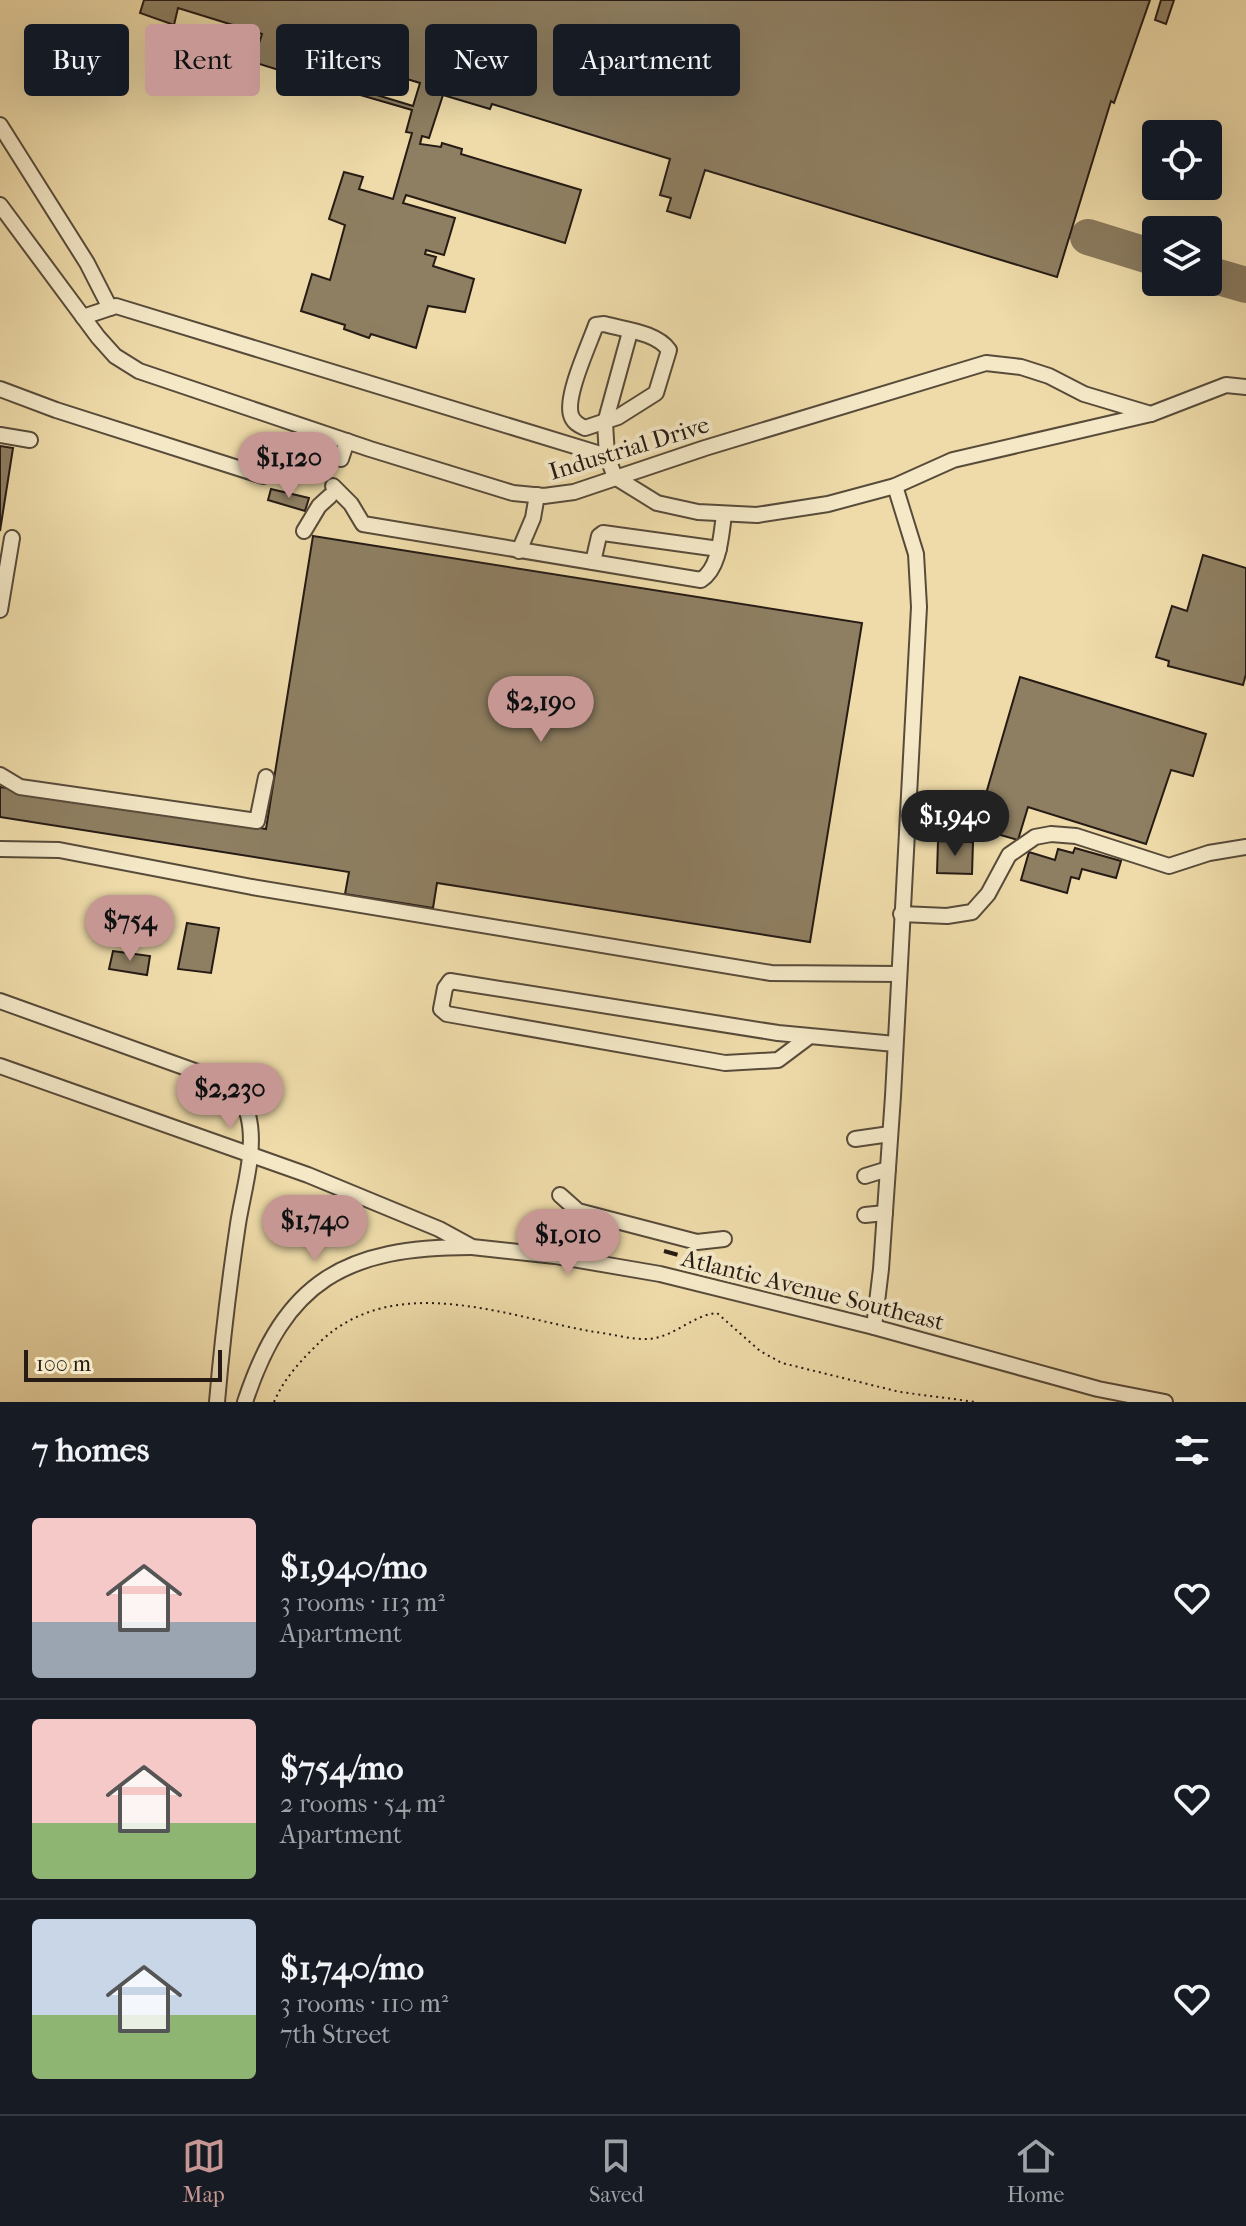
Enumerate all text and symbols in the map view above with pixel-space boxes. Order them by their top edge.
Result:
chip: Buy [24,24,129,96]
chip: Rent [145,24,260,96]
chip: Filters [276,24,409,96]
chip: New [425,24,537,96]
chip: Apartment [553,24,740,96]
map controls [1142,120,1222,296]
button: locate [1142,120,1222,200]
button: layers [1142,216,1222,296]
street label: Industrial Drive [546,410,713,486]
pin: $1,120 [224,432,354,500]
text: $1,120 [256,442,322,473]
pin: $2,190 [476,676,606,744]
text: $2,190 [506,686,576,717]
pin: $1,940 [890,790,1020,858]
text: $1,940 [919,800,991,831]
pin: $754 [83,895,177,963]
text: $754 [103,905,157,936]
pin: $2,230 [165,1063,295,1131]
text: $2,230 [194,1073,266,1104]
pin: $1,740 [250,1195,380,1263]
text: $1,740 [280,1205,350,1236]
pin: $1,010 [503,1209,633,1277]
text: $1,010 [535,1219,601,1250]
street label: Atlantic Avenue Southeast [678,1244,948,1336]
scale bar [24,1346,222,1382]
text: 100 m [36,1351,91,1377]
icon: filters [1170,1428,1214,1472]
text: 7 homes [32,1430,149,1470]
text: $1,940/mo [280,1547,427,1587]
icon: home [96,1550,192,1646]
icon: heart [1170,1576,1214,1620]
text: 3 rooms · 113 m² [280,1587,445,1618]
text: Apartment [280,1618,402,1649]
text: $754/mo [280,1748,404,1788]
icon: home [96,1751,192,1847]
icon: heart [1170,1777,1214,1821]
text: 2 rooms · 54 m² [280,1788,445,1819]
text: Apartment [280,1819,402,1850]
text: $1,740/mo [280,1948,424,1988]
icon: home [96,1951,192,2047]
icon: heart [1170,1977,1214,2021]
text: 3 rooms · 110 m² [280,1988,448,2019]
text: 7th Street [280,2019,391,2050]
tab: Map [182,2134,226,2208]
tab: Saved [589,2134,644,2208]
tab: Home [1007,2134,1064,2208]

